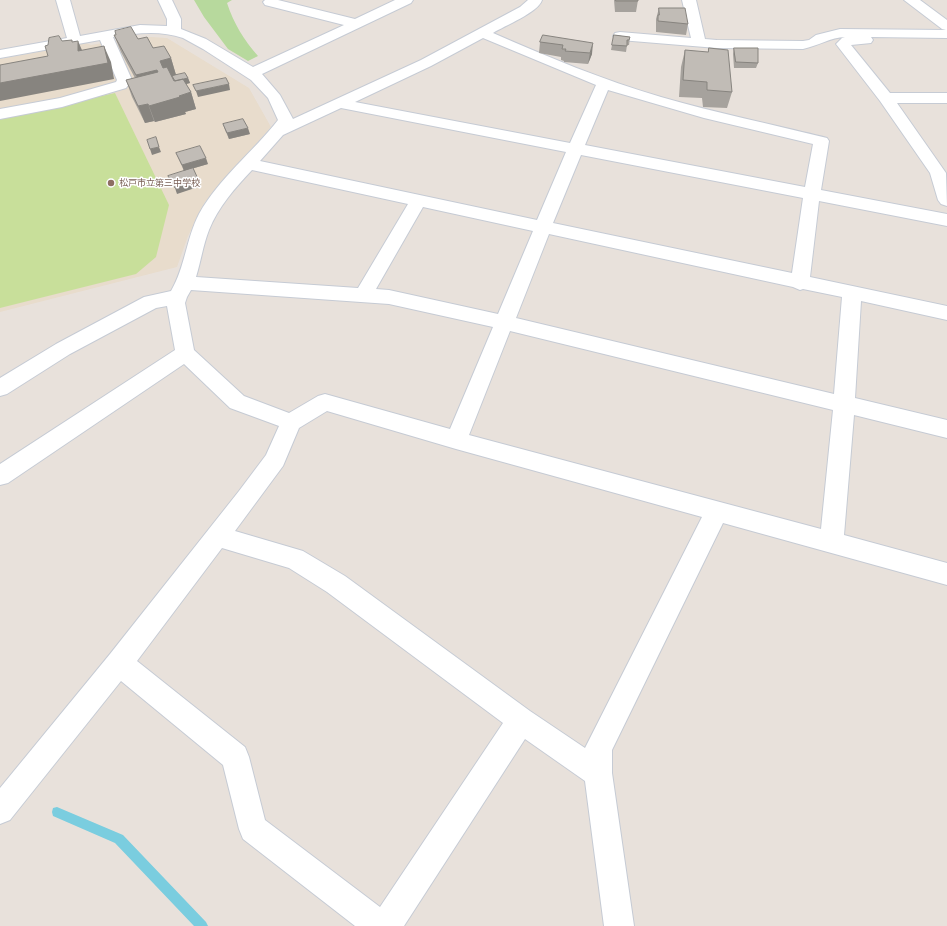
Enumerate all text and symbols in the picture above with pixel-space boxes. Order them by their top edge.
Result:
marker: 松戸市立第三中学校 [106,178,116,188]
place label: 松戸市立第三中学校 [119,178,200,188]

